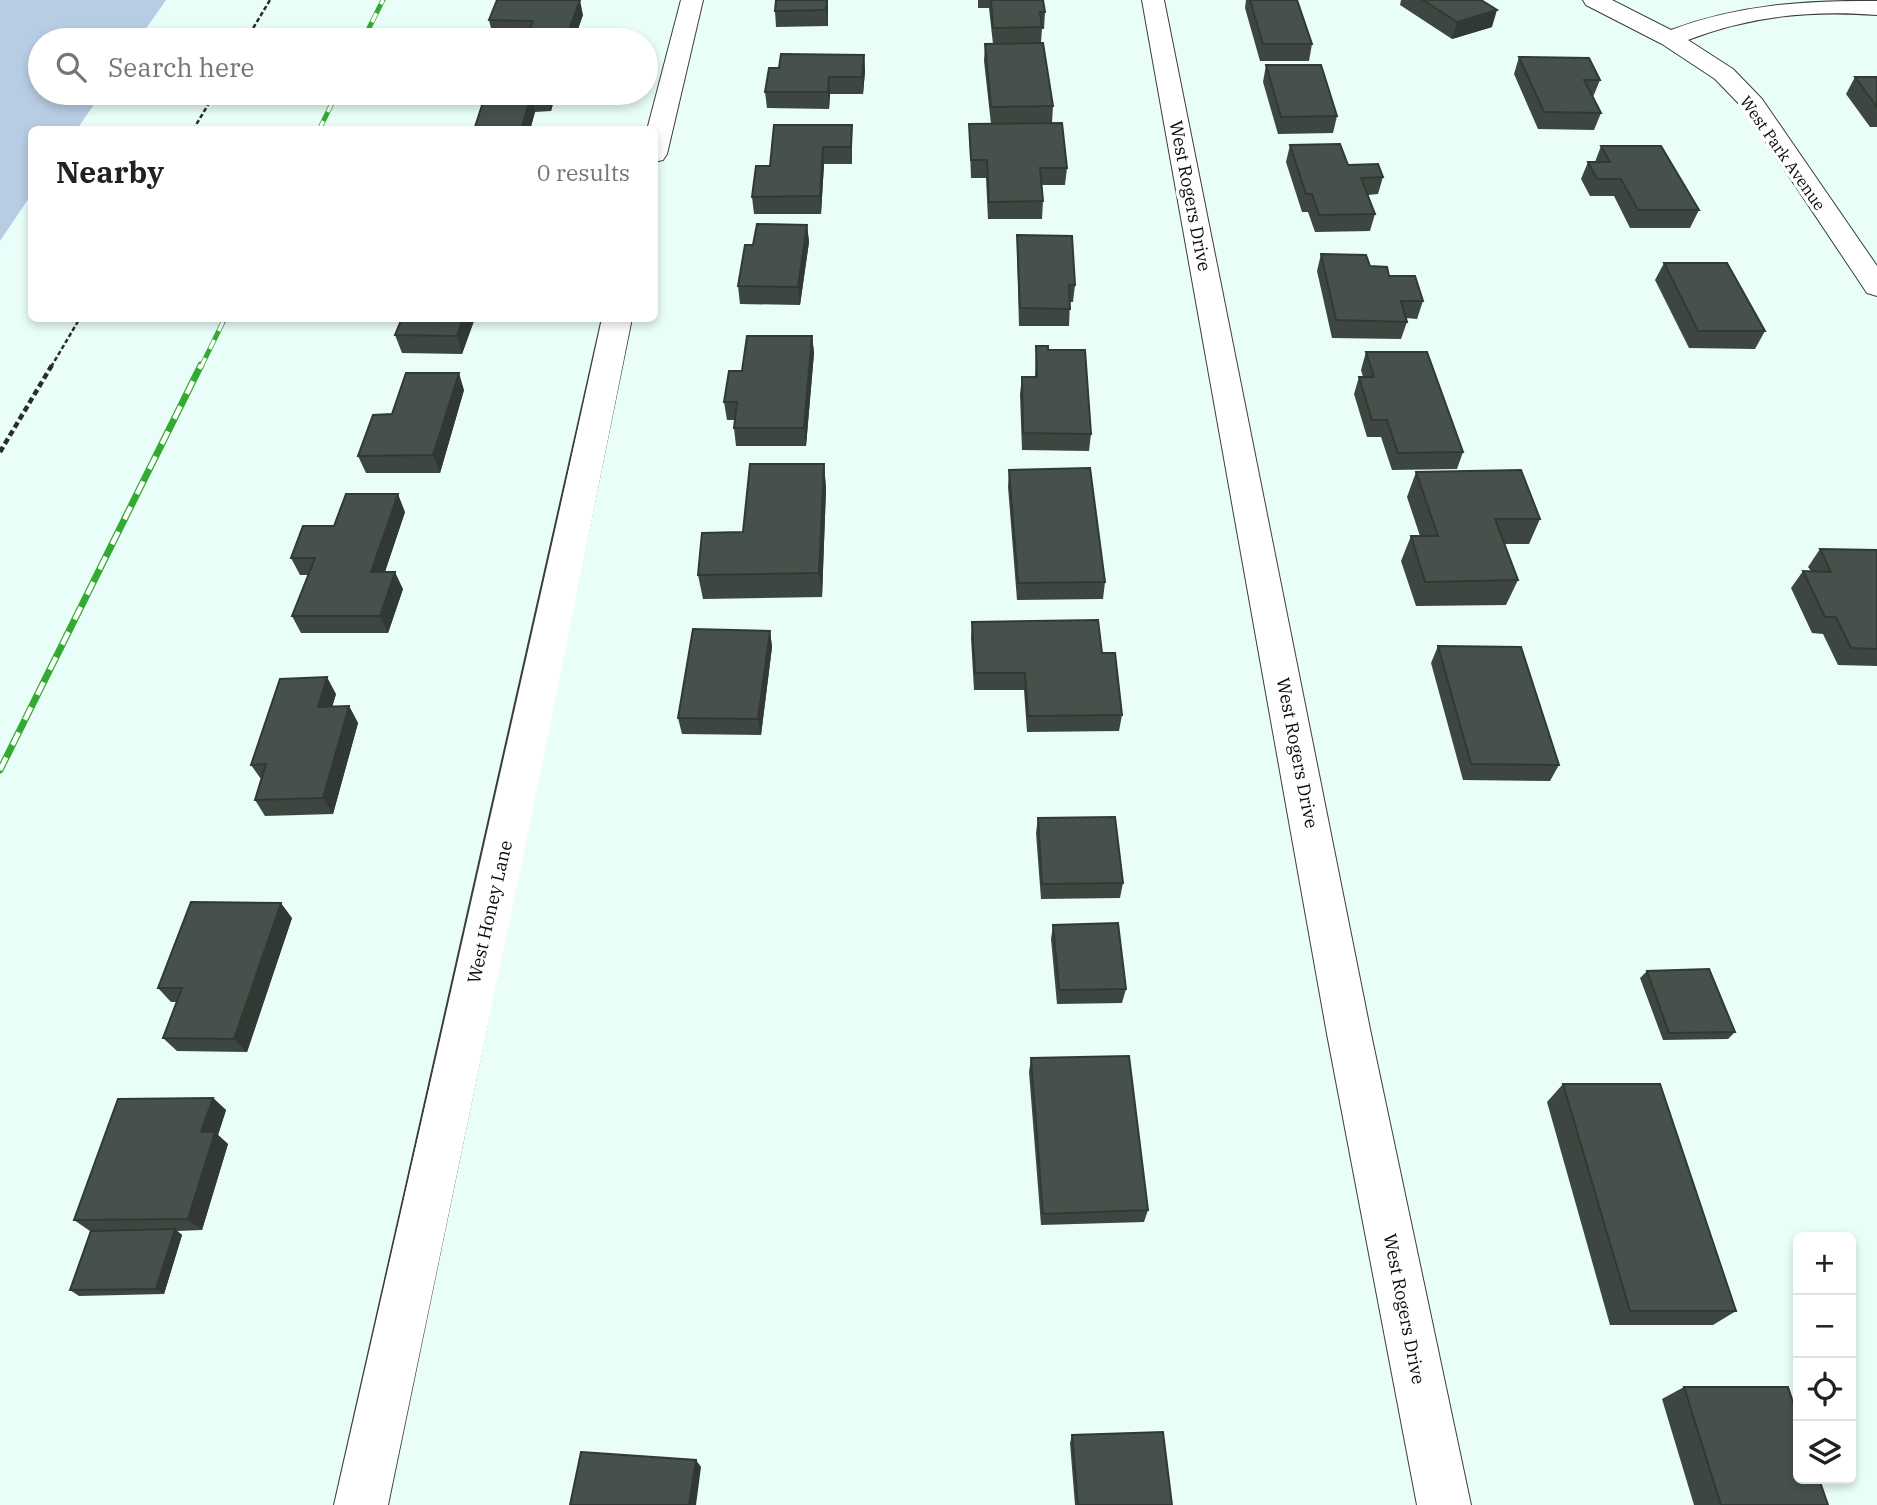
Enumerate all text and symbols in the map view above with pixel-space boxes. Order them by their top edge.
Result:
search box [28,28,658,105]
icon: search [52,48,90,86]
text: Search here [108,50,254,84]
street label: West Park Avenue [1736,92,1830,214]
street label: West Rogers Drive [1165,119,1216,273]
text: Nearby [56,152,164,191]
text: 0 results [537,157,630,187]
street label: West Rogers Drive [1272,676,1323,830]
street label: West Honey Lane [462,838,517,986]
street label: West Rogers Drive [1379,1232,1430,1386]
map controls [1793,1232,1856,1484]
button: + [1793,1232,1856,1295]
button: − [1793,1295,1856,1358]
button: locate [1793,1358,1856,1421]
button: layers [1793,1421,1856,1484]

